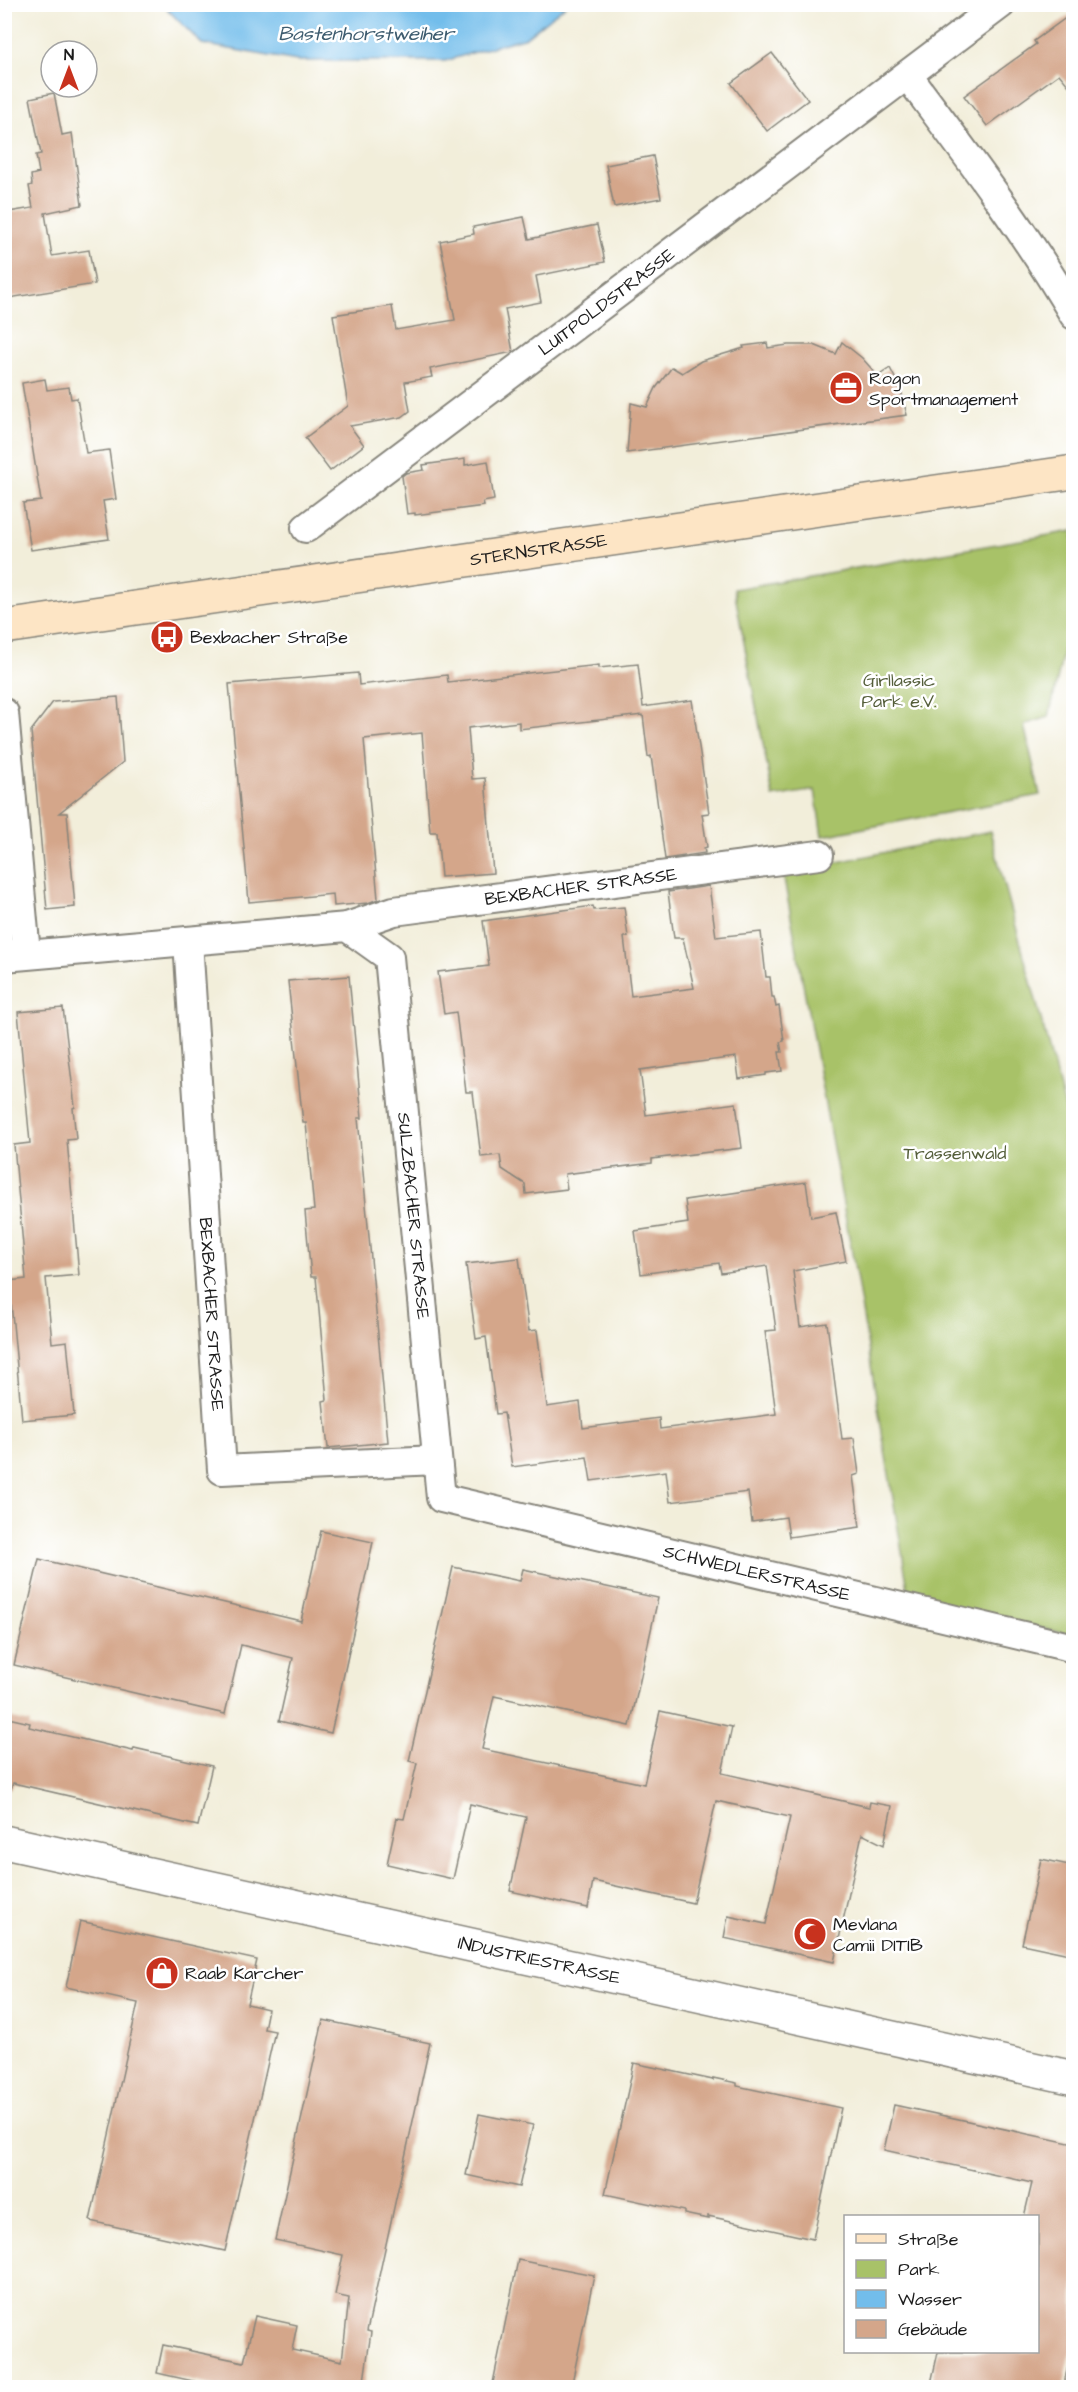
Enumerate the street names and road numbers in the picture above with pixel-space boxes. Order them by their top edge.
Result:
street label: LUITPOLDSTRASSE [533,242,680,362]
street label: STERNSTRASSE [468,528,609,572]
street label: BEXBACHER STRASSE [483,862,679,912]
street label: SULZBACHER STRASSE [391,1111,436,1321]
street label: BEXBACHER STRASSE [193,1217,230,1412]
street label: SCHWEDLERSTRASSE [661,1539,853,1608]
street label: INDUSTRIESTRASSE [455,1930,623,1991]

